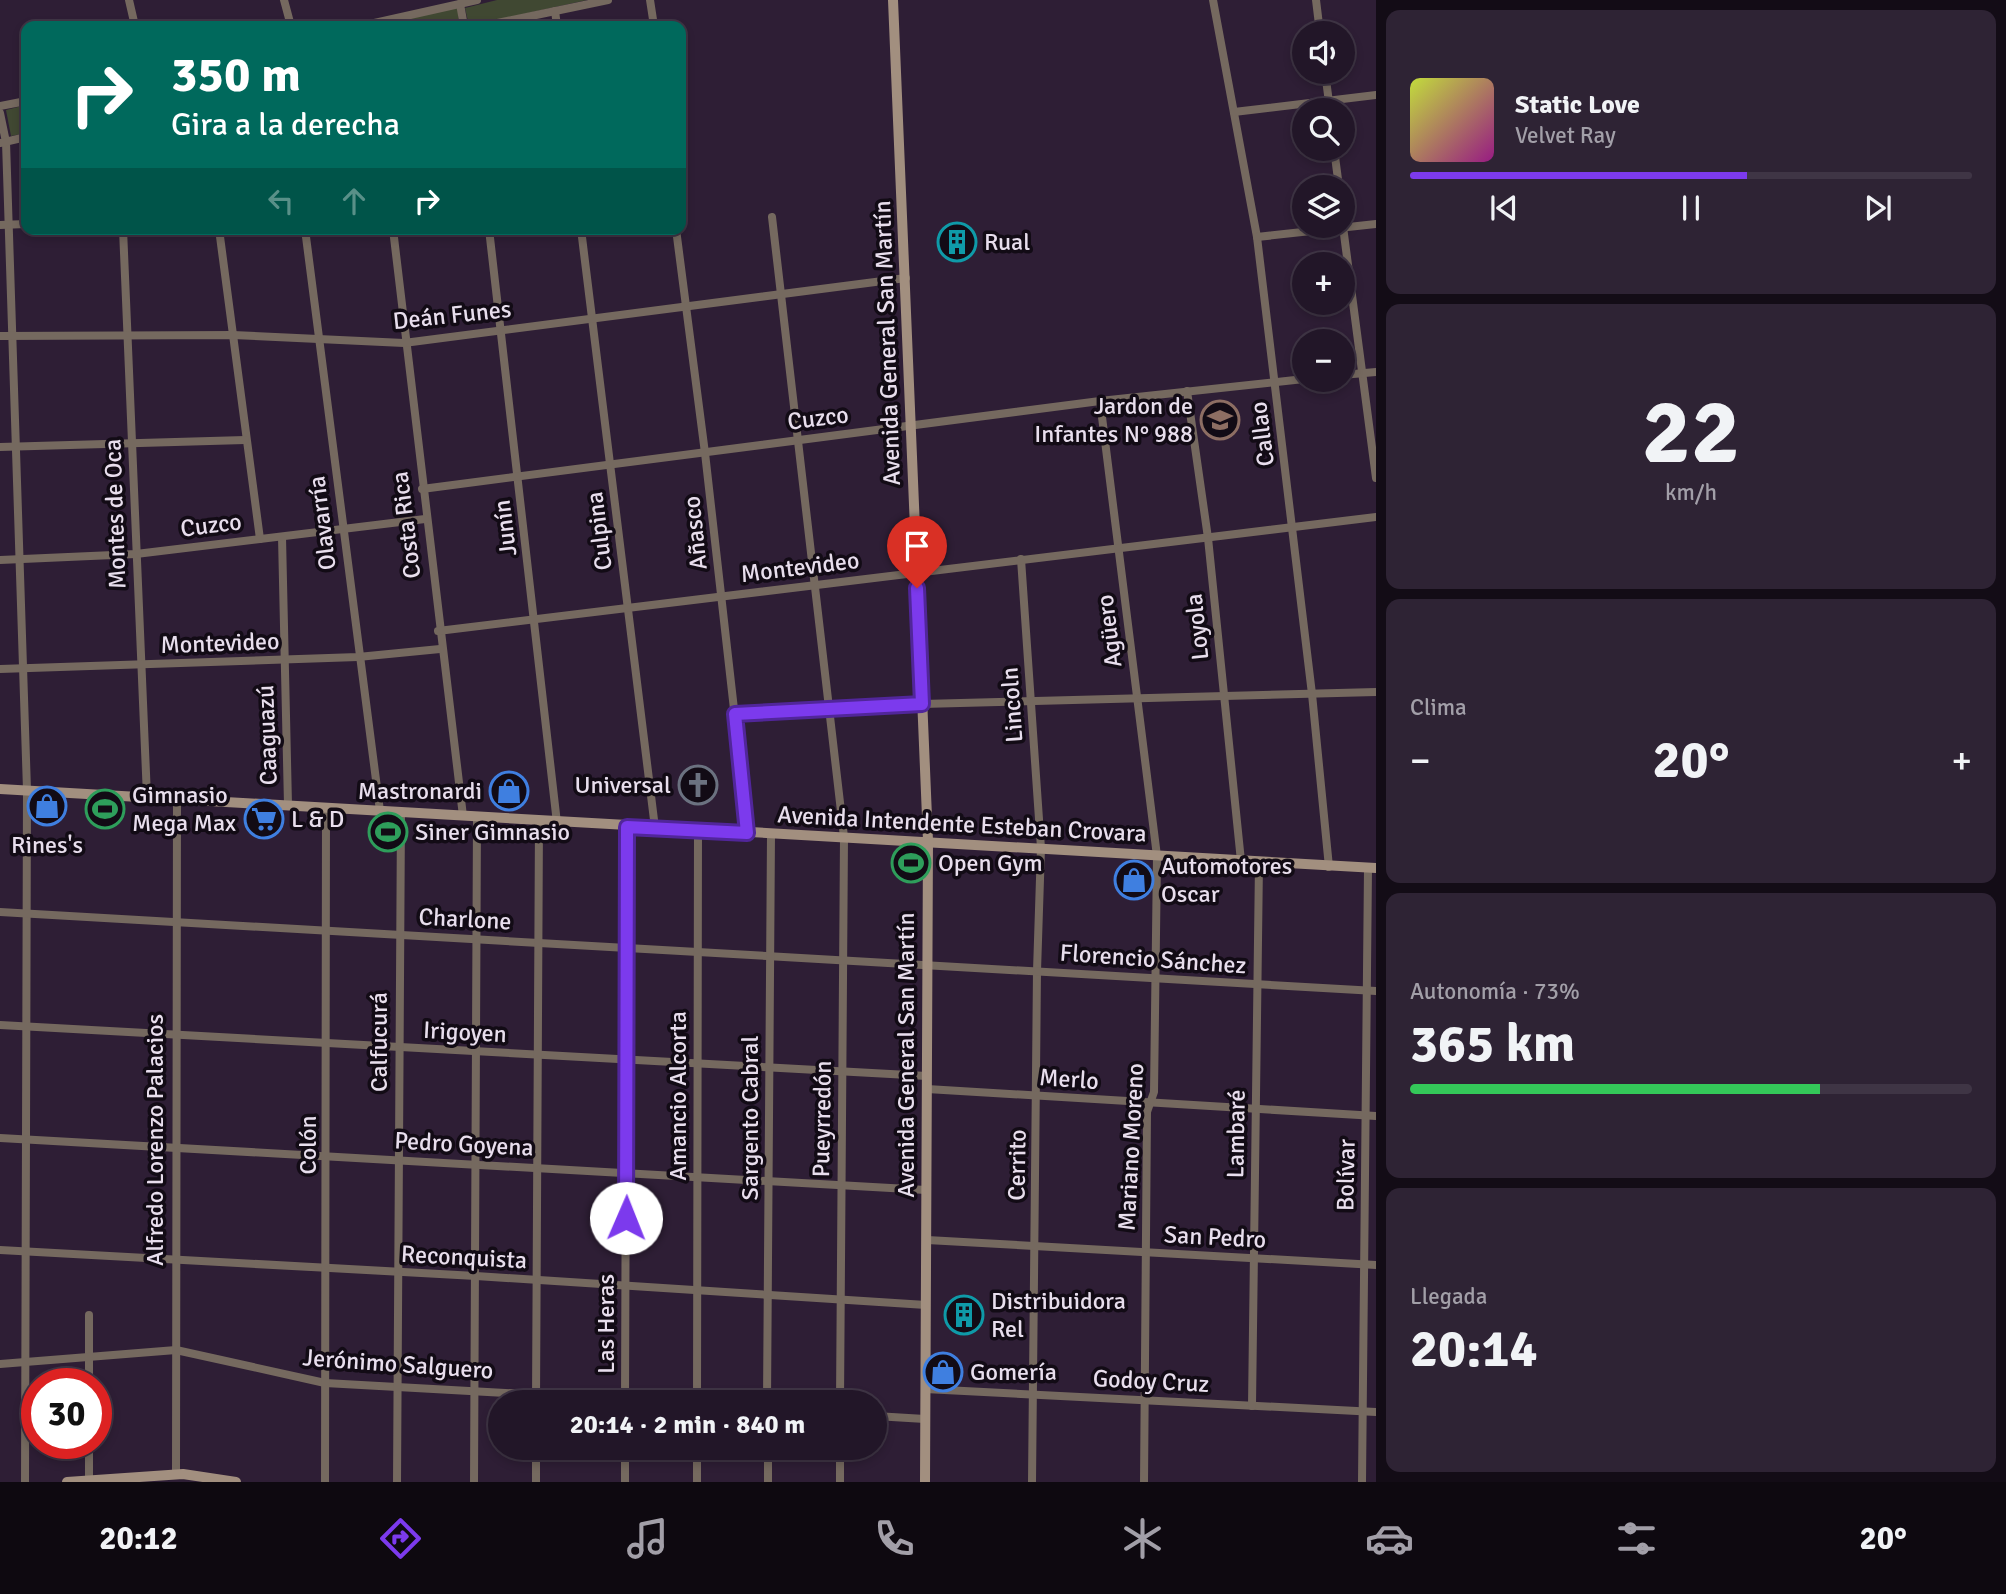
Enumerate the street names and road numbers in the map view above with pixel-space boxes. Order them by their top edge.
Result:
street label: Avenida General San Martín [867,200,907,486]
street label: Deán Funes [391,294,513,336]
street label: Cuzco [786,399,850,437]
street label: Callao [1243,400,1281,468]
street label: Montes de Oca [97,438,133,590]
street label: Costa Rica [385,470,427,580]
street label: Olavarría [301,474,343,572]
street label: Culpina [579,490,619,572]
street label: Añasco [676,495,714,571]
street label: Junín [487,498,523,558]
street label: Cuzco [179,506,243,544]
street label: Montevideo [739,545,861,589]
street label: Loyola [1179,592,1215,662]
street label: Agüero [1090,593,1128,669]
street label: Montevideo [160,626,280,660]
street label: Lincoln [994,666,1030,744]
street label: Caaguazú [250,684,284,786]
street label: Avenida Intendente Esteban Crovara [777,799,1147,849]
street label: Charlone [418,902,512,936]
street label: Avenida General San Martín [891,912,921,1198]
street label: Florencio Sánchez [1059,938,1247,980]
street label: Calfucurá [364,992,394,1092]
street label: Amancio Alcorta [663,1011,693,1181]
street label: Alfredo Lorenzo Palacios [140,1014,170,1266]
street label: Irigoyen [422,1015,508,1049]
street label: Sargento Cabral [735,1036,765,1200]
street label: Pueyrredón [806,1060,838,1178]
street label: Merlo [1038,1062,1100,1096]
street label: Mariano Moreno [1112,1062,1150,1232]
street label: Lambaré [1220,1089,1252,1179]
street label: Colón [293,1115,323,1175]
street label: Pedro Goyena [394,1125,534,1163]
street label: Cerrito [1001,1129,1033,1201]
street label: Bolívar [1330,1139,1362,1211]
street label: San Pedro [1163,1219,1267,1255]
street label: Reconquista [400,1239,528,1275]
street label: Las Heras [591,1274,621,1374]
street label: Jerónimo Salguero [302,1342,494,1386]
street label: Godoy Cruz [1092,1363,1210,1399]

